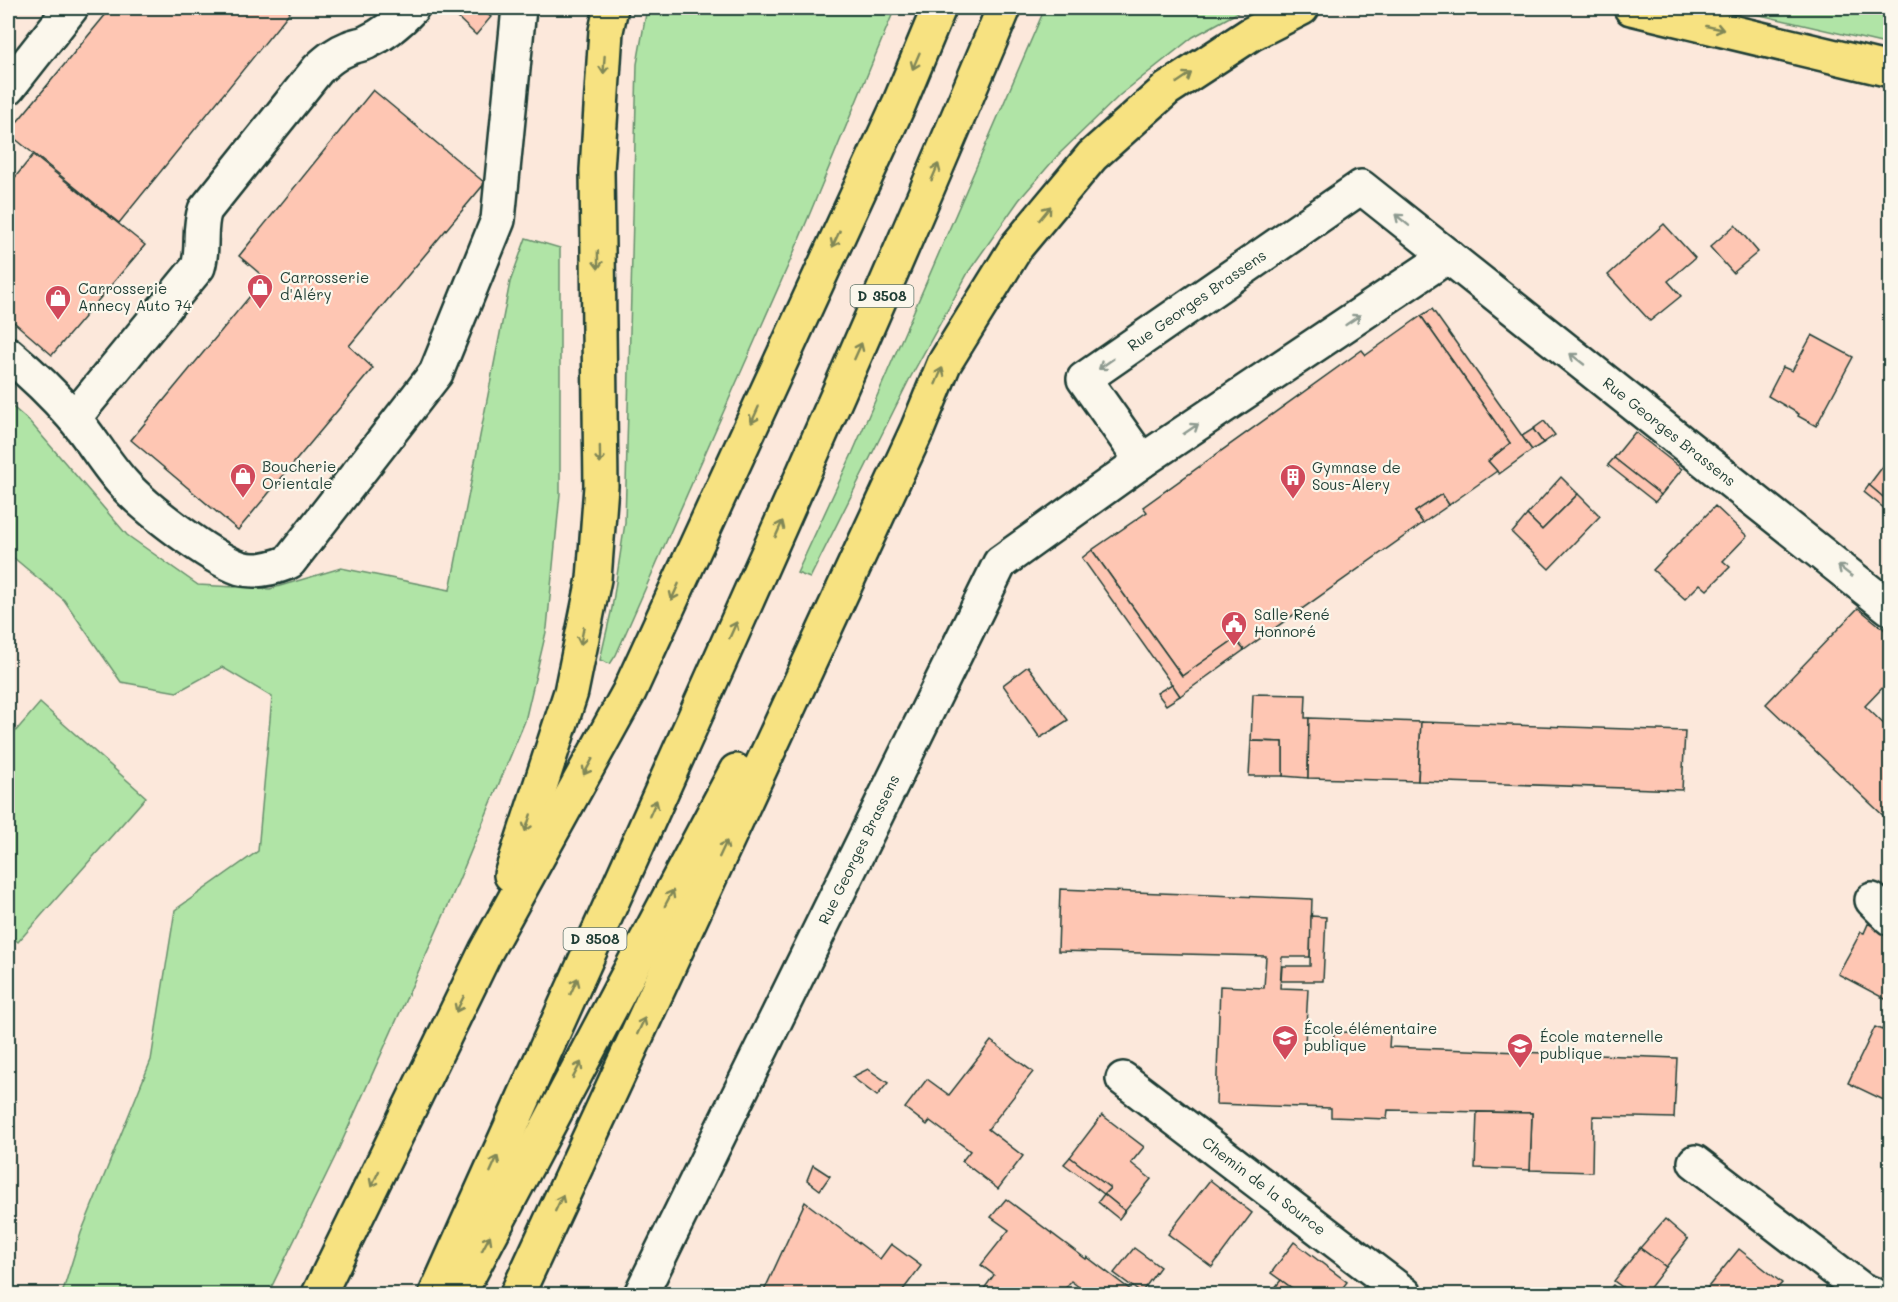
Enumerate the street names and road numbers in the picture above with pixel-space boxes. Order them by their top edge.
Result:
street label: Rue Georges Brassens [1123,245,1270,355]
road number: D 3508 [850,285,914,307]
street label: Rue Georges Brassens [1599,372,1740,490]
street label: Rue Georges Brassens [813,771,904,928]
road number: D 3508 [564,928,626,950]
street label: Chemin de la Source [1198,1132,1330,1239]

